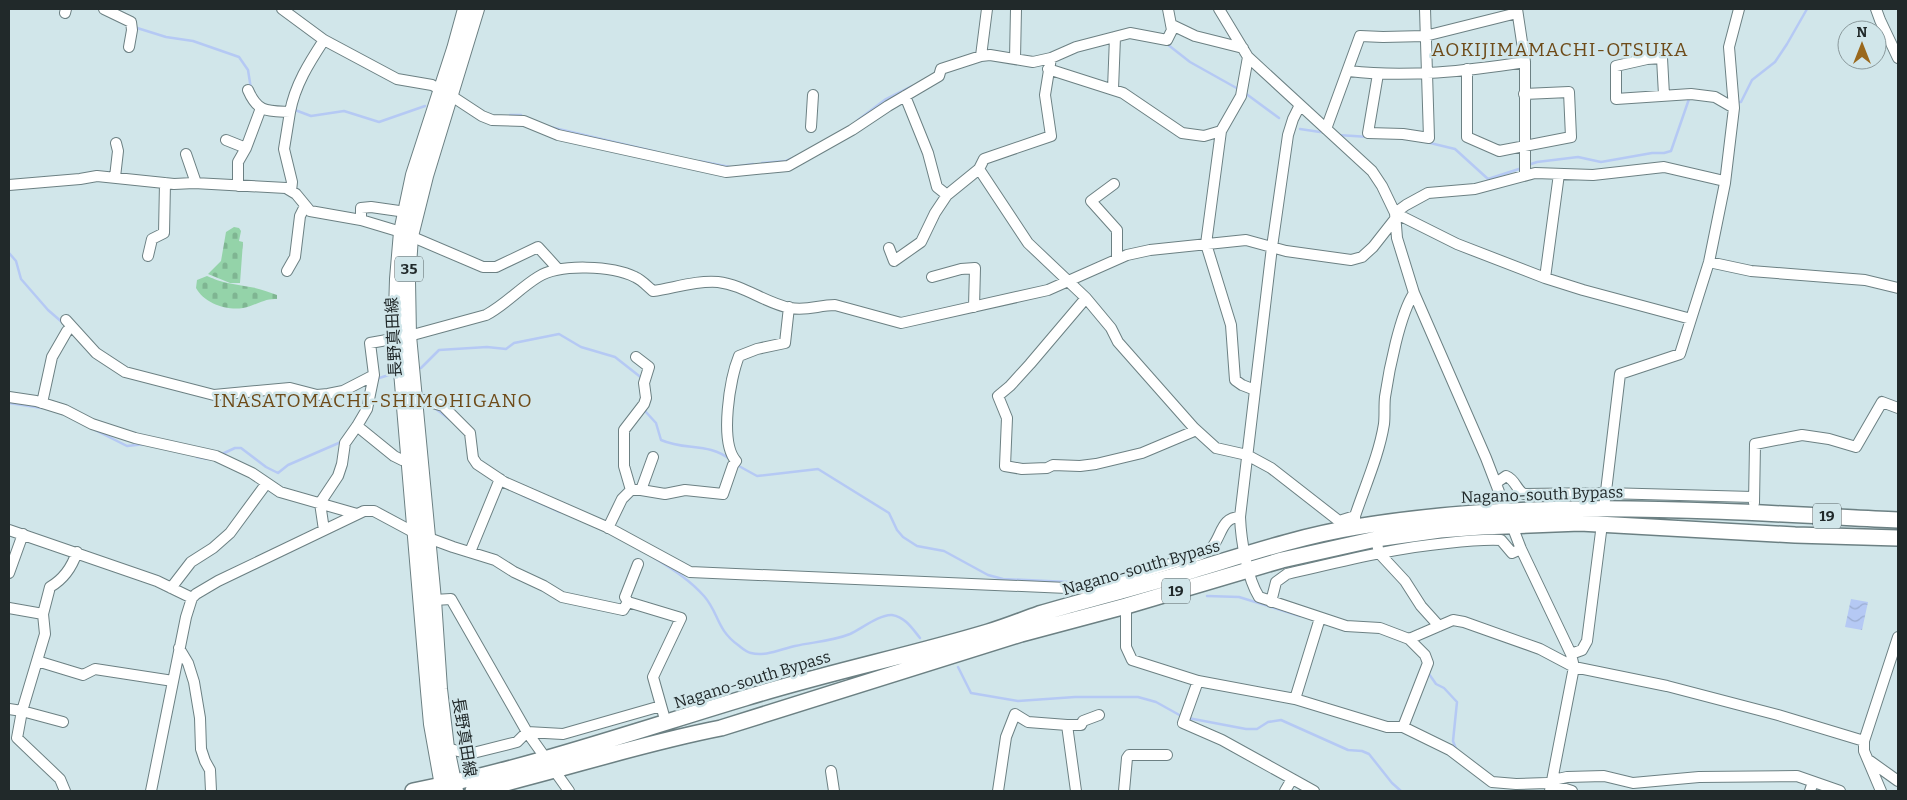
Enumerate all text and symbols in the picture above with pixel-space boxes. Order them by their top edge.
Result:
north arrow [1837,20,1887,70]
text: N [1857,24,1868,41]
district label: AOKIJIMAMACHI-OTSUKA [1431,38,1689,61]
road number: 35 [395,256,423,282]
street label: 長野真田線 [382,297,405,377]
district label: INASATOMACHI-SHIMOHIGANO [213,389,533,412]
street label: Nagano-south Bypass [1460,482,1624,507]
road number: 19 [1813,504,1841,528]
street label: Nagano-south Bypass [1060,536,1222,599]
road number: 19 [1162,578,1190,604]
street label: Nagano-south Bypass [672,647,833,712]
street label: 長野真田線 [449,696,480,778]

